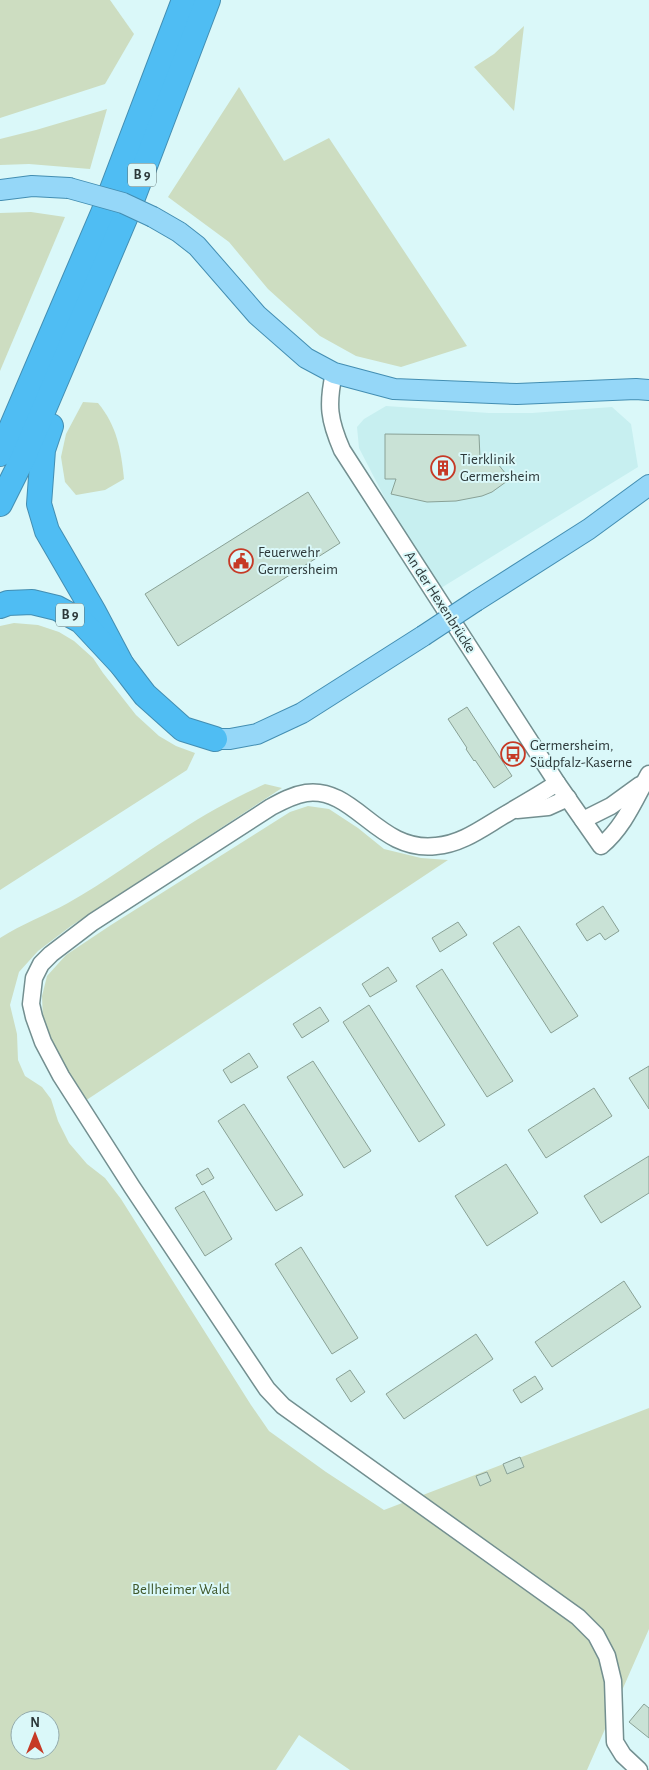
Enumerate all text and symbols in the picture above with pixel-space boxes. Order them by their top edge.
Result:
road number: B 9 [128,164,156,186]
place label: Tierklinik Germersheim [460,452,540,484]
building icon: Tierklinik Germersheim [430,455,456,481]
place label: Feuerwehr Germersheim [258,545,338,577]
public building icon: Feuerwehr Germersheim [228,548,254,574]
street label: An der Hexenbrücke [402,548,478,656]
road number: B 9 [56,604,84,626]
place label: Germersheim, Südpfalz-Kaserne [530,738,632,770]
bus stop icon: Germersheim, Südpfalz-Kaserne [500,741,526,767]
park label: Bellheimer Wald [132,1582,230,1597]
north arrow [10,1710,60,1760]
text: N [30,1716,40,1730]

